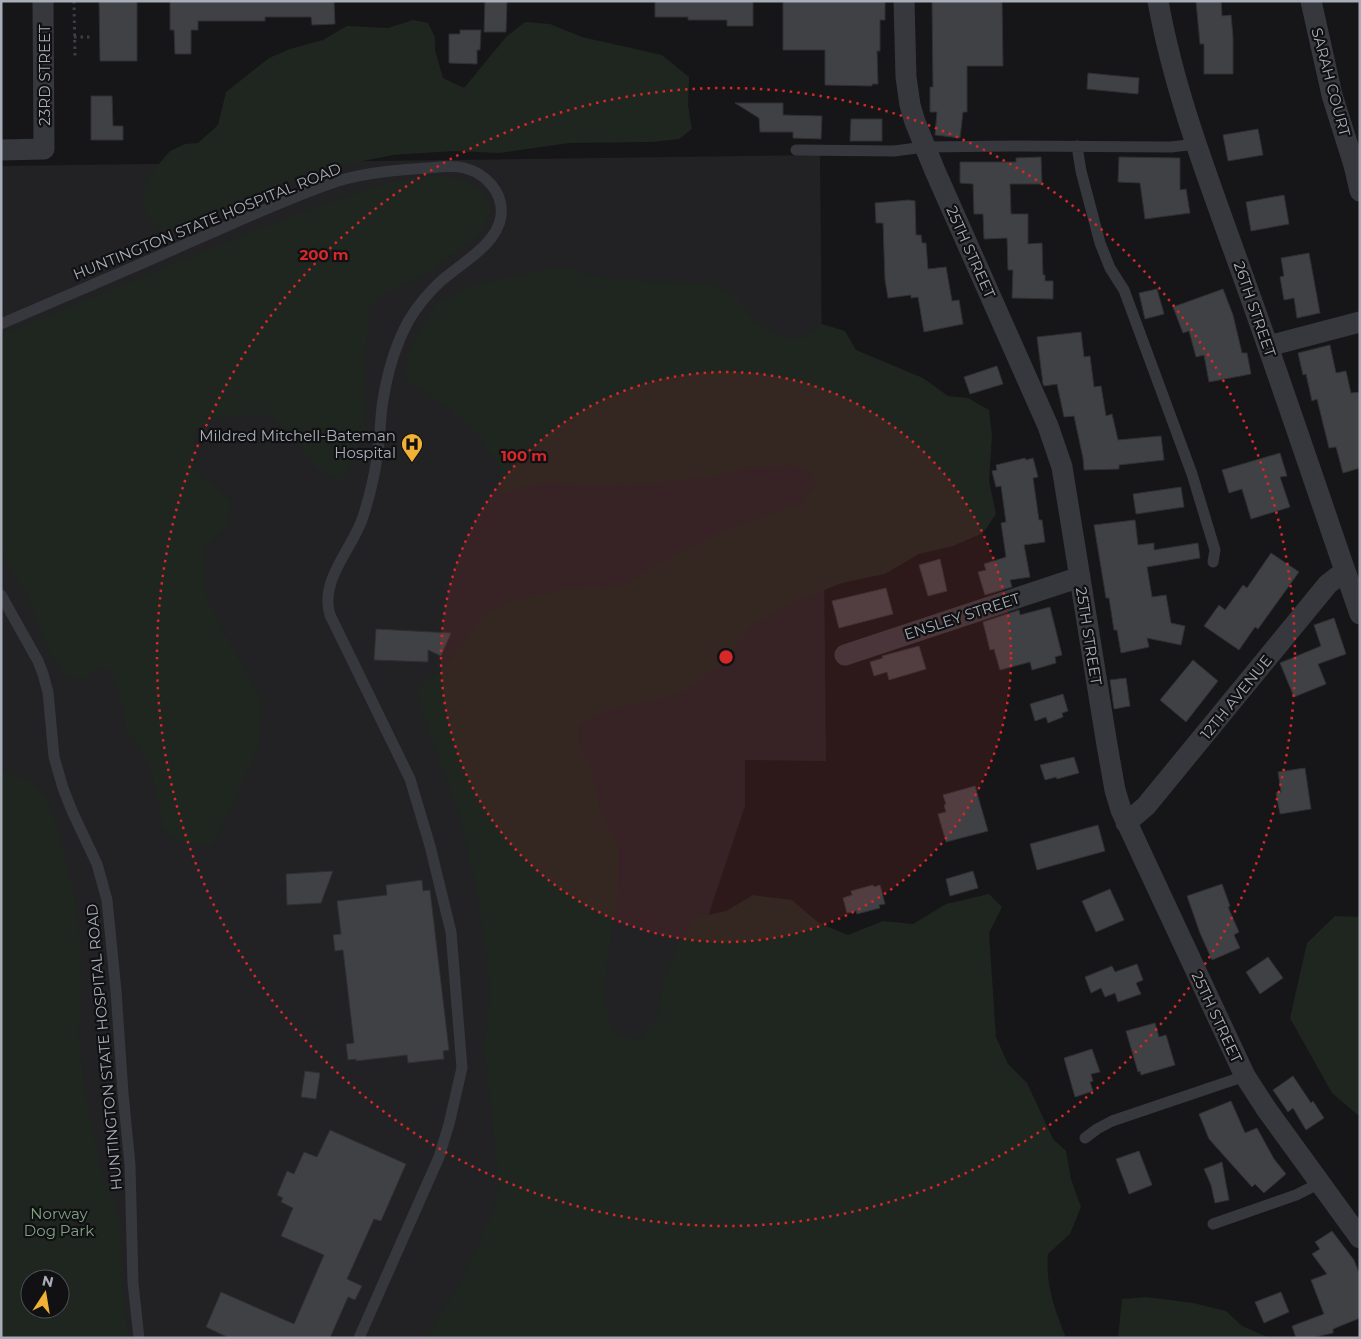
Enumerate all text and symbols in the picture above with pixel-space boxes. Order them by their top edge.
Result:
street label: 23RD STREET [35,24,54,126]
street label: SARAH COURT [1307,26,1355,139]
street label: HUNTINGTON STATE HOSPITAL ROAD [70,158,344,284]
street label: 25TH STREET [942,203,1000,301]
text: 200 m [299,245,349,264]
street label: 26TH STREET [1230,259,1280,359]
place label: Mildred Mitchell-Bateman Hospital [199,426,396,462]
hospital icon: Mildred Mitchell-Bateman Hospital [400,432,424,463]
text: 100 m [501,446,547,465]
street label: 25TH STREET [1072,586,1106,687]
street label: ENSLEY STREET [902,588,1023,644]
centre of rings [717,648,735,666]
street label: 12TH AVENUE [1196,651,1276,743]
street label: HUNTINGTON STATE HOSPITAL ROAD [82,903,126,1191]
street label: 25TH STREET [1188,968,1247,1066]
park label: Norway Dog Park [24,1204,94,1240]
north arrow [20,1269,70,1319]
text: N [40,1271,55,1291]

